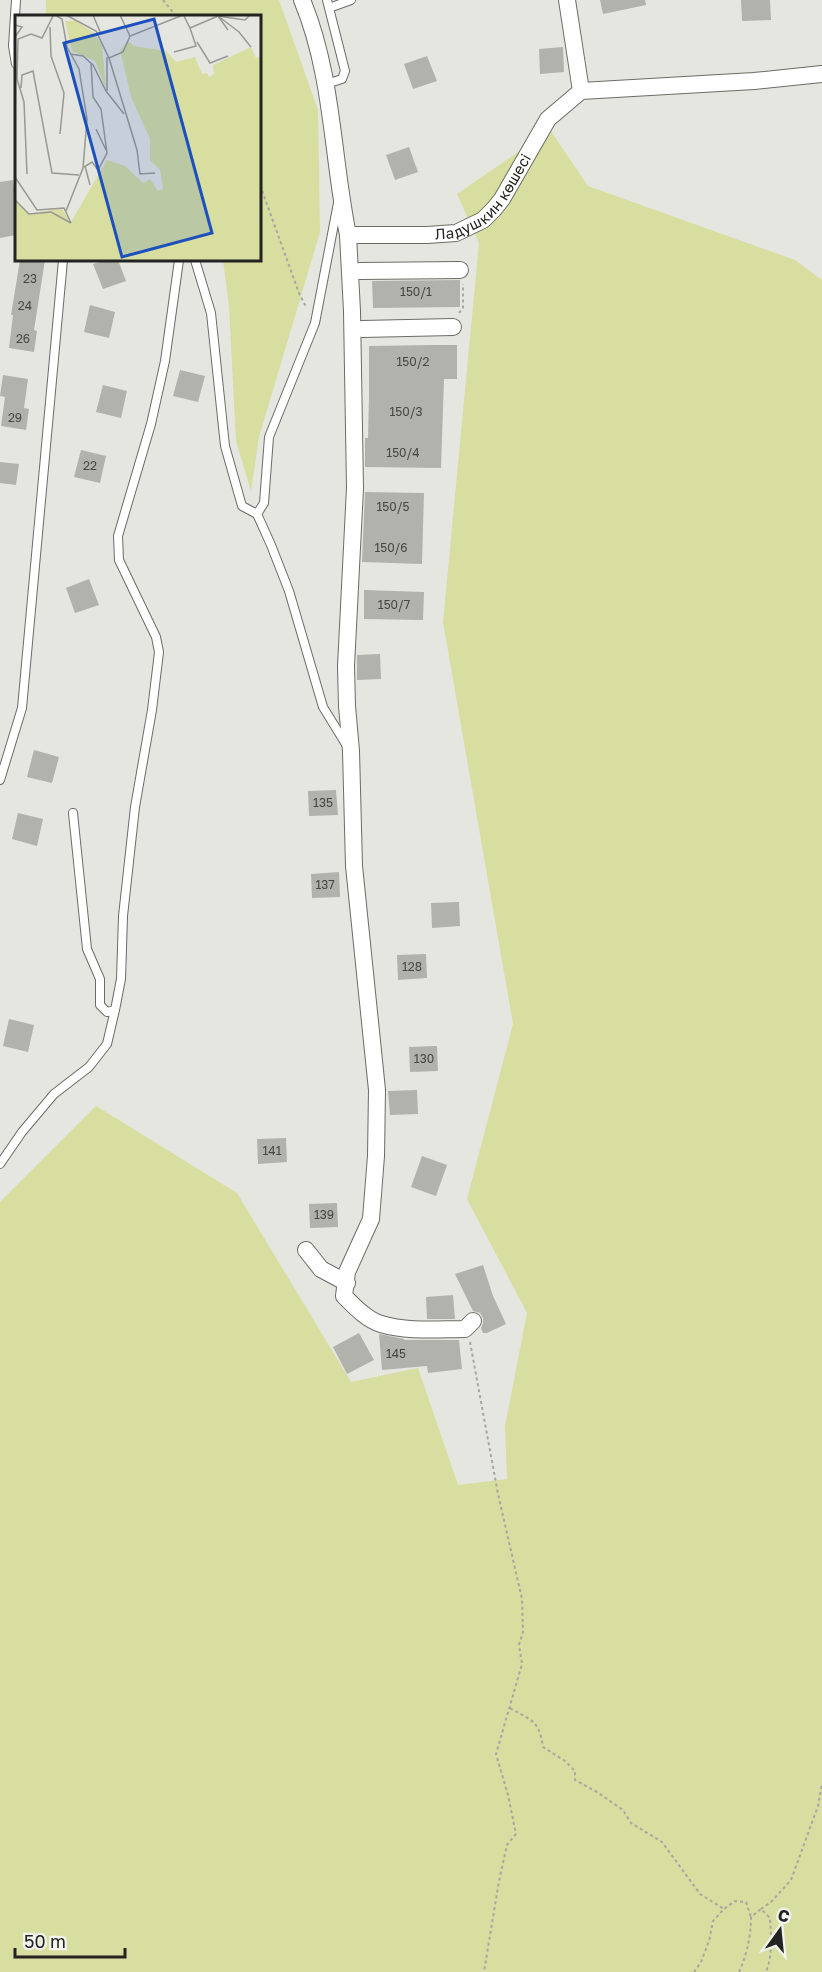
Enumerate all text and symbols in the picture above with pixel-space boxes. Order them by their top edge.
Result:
inset map [15,15,261,261]
street label: Ладушкин көшесі [434,150,534,242]
house number: 23 [23,271,37,286]
house number: 150/1 [400,284,432,299]
house number: 24 [18,298,32,313]
house number: 26 [16,331,30,346]
house number: 150/2 [397,354,430,369]
house number: 150/3 [389,404,423,419]
house number: 29 [8,410,22,425]
house number: 150/4 [386,445,420,460]
house number: 22 [83,458,97,473]
house number: 150/5 [377,499,410,514]
house number: 150/6 [374,540,408,555]
house number: 150/7 [378,597,410,612]
house number: 135 [313,795,333,810]
house number: 137 [315,877,335,892]
house number: 128 [402,959,422,974]
house number: 130 [414,1051,434,1066]
house number: 141 [263,1143,282,1158]
house number: 139 [314,1207,334,1222]
house number: 145 [386,1346,406,1361]
north arrow [750,1900,810,1960]
text: С [776,1904,792,1927]
scale bar [15,1921,124,1959]
text: 50 m [24,1930,66,1952]

